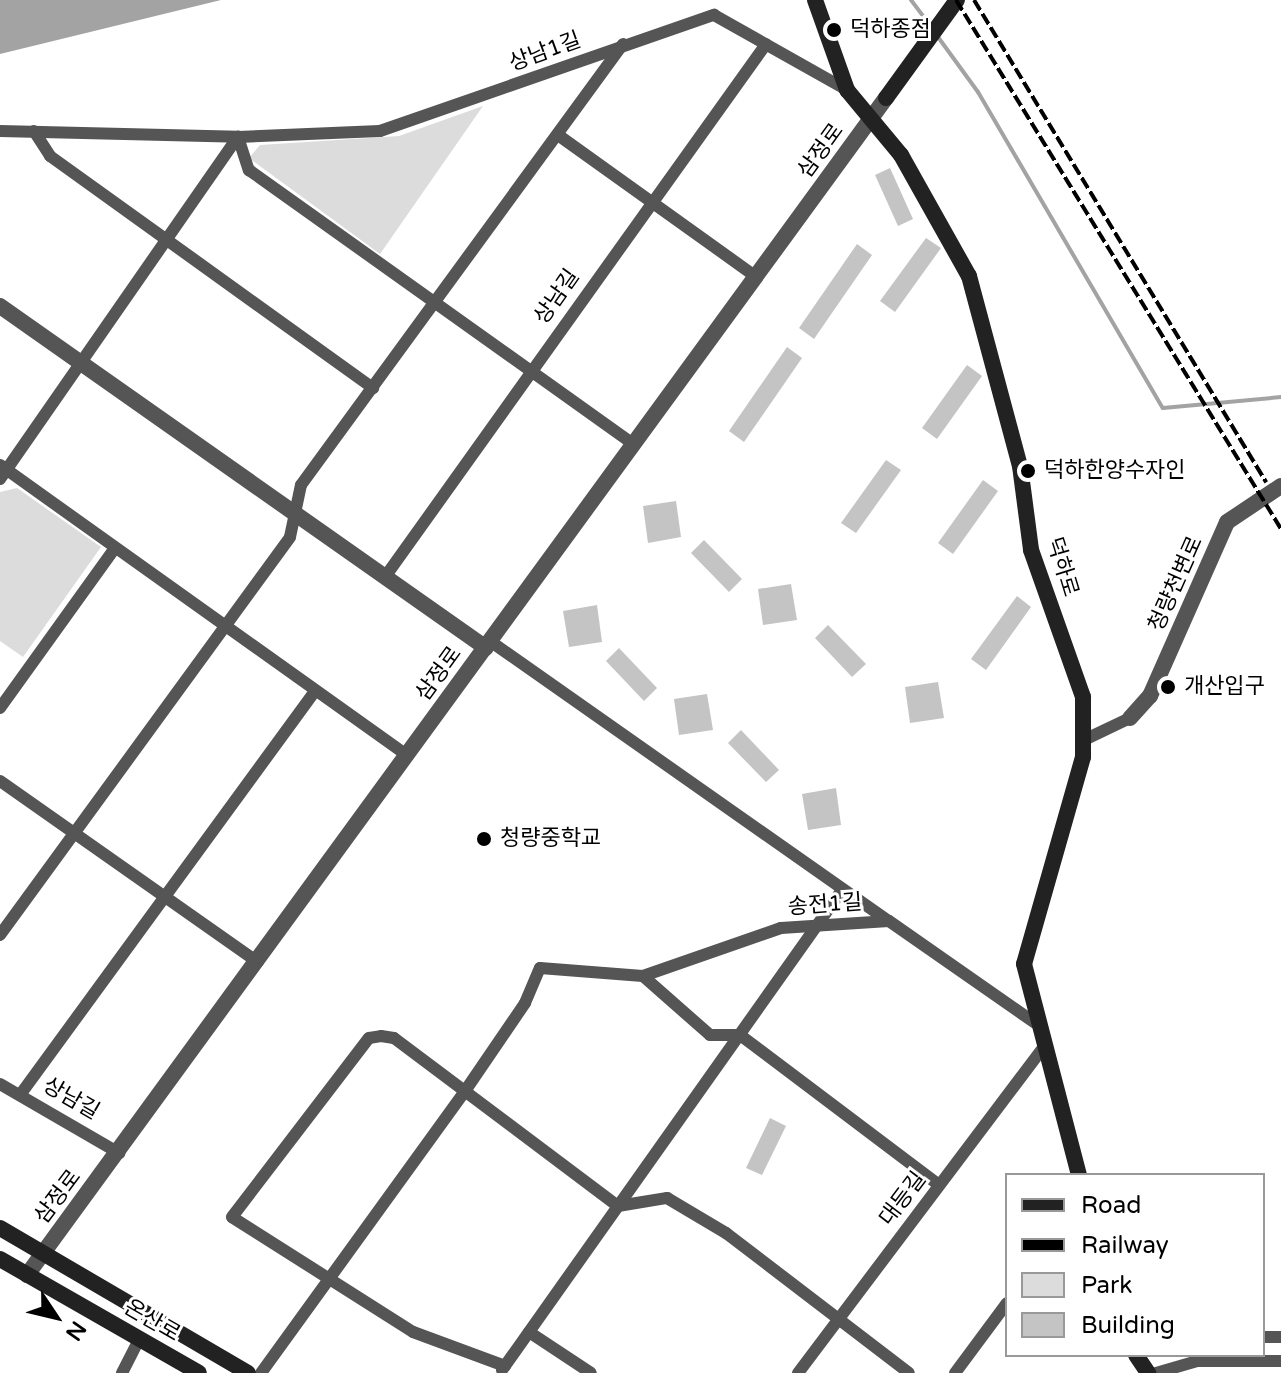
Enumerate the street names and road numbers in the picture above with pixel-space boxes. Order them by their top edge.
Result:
street label: 상남1길 [505,27,585,77]
street label: 삼정로 [792,119,850,183]
street label: 상남길 [529,265,585,329]
street label: 청량천변로 [1143,532,1209,636]
street label: 덕하로 [1041,534,1083,600]
street label: 삼정로 [410,642,468,706]
street label: 송전1길 [787,889,863,921]
street label: 상남길 [38,1072,104,1126]
street label: 삼정로 [29,1165,87,1229]
street label: 대등길 [874,1167,932,1231]
street label: 온산로 [119,1294,185,1348]

